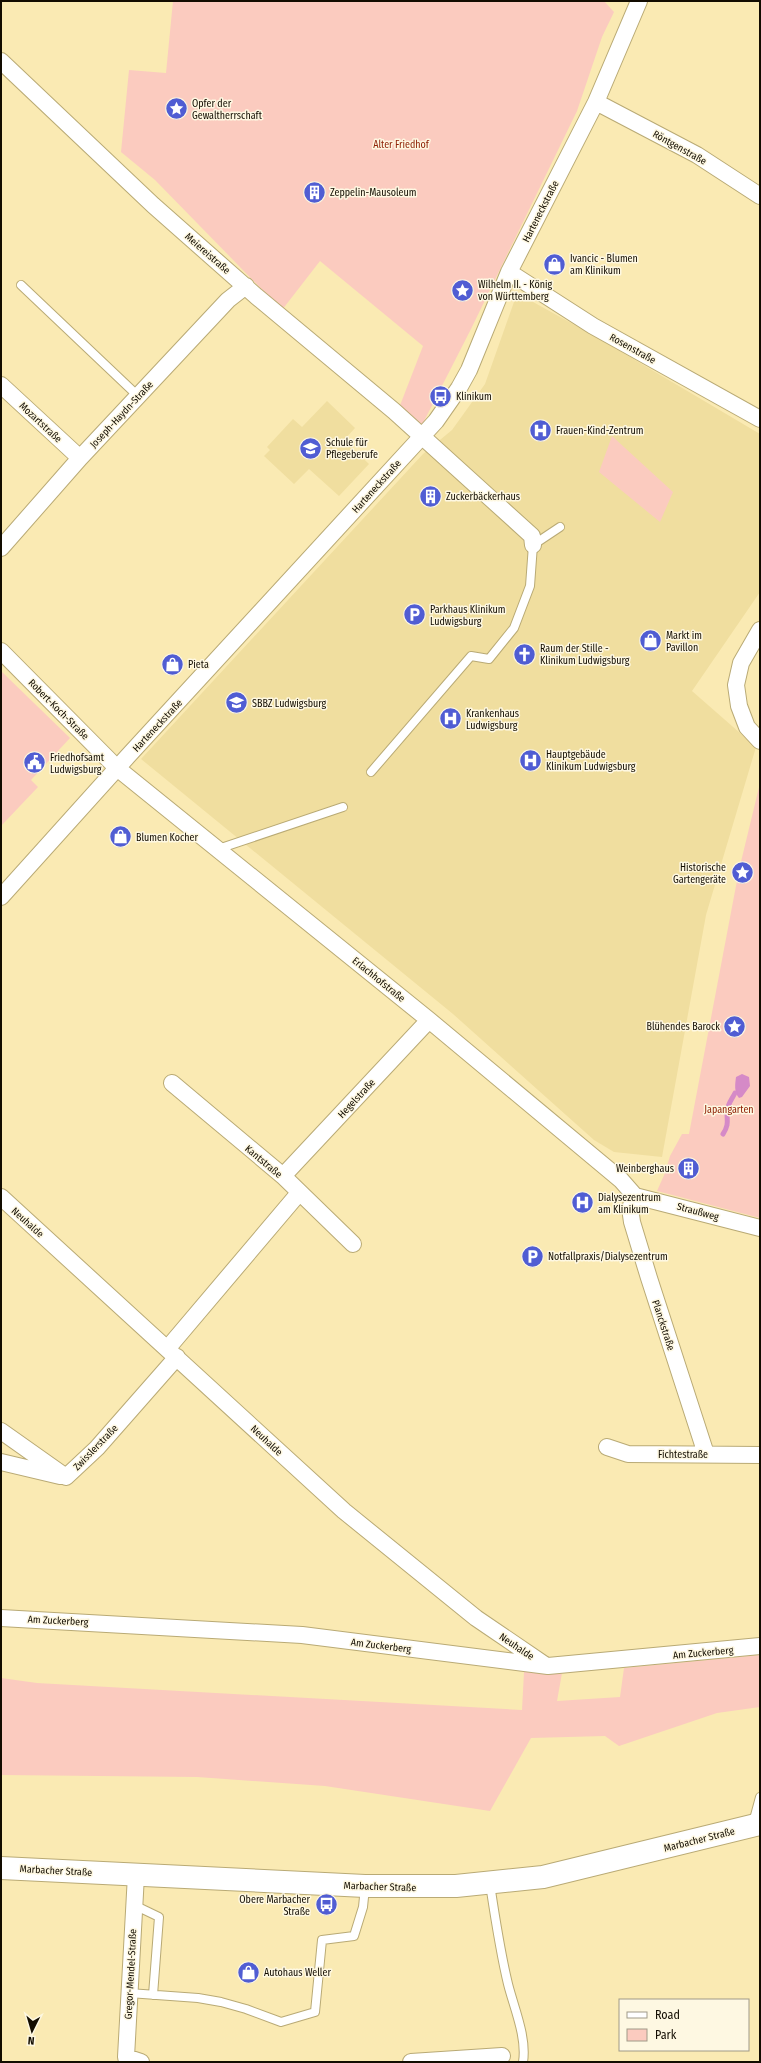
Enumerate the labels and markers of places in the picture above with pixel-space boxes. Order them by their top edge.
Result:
place icon: Opfer der Gewaltherrschaft [164,96,190,122]
place label: Opfer der Gewaltherrschaft [192,98,263,122]
building icon: Zeppelin-Mausoleum [301,179,327,205]
place label: Zeppelin-Mausoleum [330,187,416,199]
shop icon: Ivancic - Blumen am Klinikum [541,251,567,277]
place label: Ivancic - Blumen am Klinikum [570,253,638,277]
place icon: Wilhelm II. - König von Württemberg [450,277,476,303]
place label: Wilhelm II. - König von Württemberg [478,279,552,303]
bus stop icon: Klinikum [427,383,453,409]
place label: Klinikum [456,391,492,403]
hospital icon: Frauen-Kind-Zentrum [527,417,553,443]
place label: Frauen-Kind-Zentrum [556,425,643,437]
school or university icon: Schule für Pflegeberufe [298,435,324,461]
place label: Schule für Pflegeberufe [326,437,378,461]
building icon: Zuckerbäckerhaus [417,483,443,509]
place label: Zuckerbäckerhaus [446,491,520,503]
parking icon: Parkhaus Klinikum Ludwigsburg [401,602,427,628]
place label: Parkhaus Klinikum Ludwigsburg [430,604,506,628]
shop icon: Markt im Pavillon [637,628,663,654]
place label: Markt im Pavillon [666,630,702,654]
church icon: Raum der Stille - Klinikum Ludwigsburg [511,641,537,667]
place label: Raum der Stille - Klinikum Ludwigsburg [540,643,630,667]
shop icon: Pieta [159,651,185,677]
place label: Pieta [188,659,209,671]
school or university icon: SBBZ Ludwigsburg [224,690,250,716]
place label: SBBZ Ludwigsburg [252,698,327,710]
hospital icon: Krankenhaus Ludwigsburg [438,706,464,732]
place label: Krankenhaus Ludwigsburg [466,708,519,732]
hospital icon: Hauptgebäude Klinikum Ludwigsburg [517,747,543,773]
place label: Hauptgebäude Klinikum Ludwigsburg [546,749,636,773]
public building icon: Friedhofsamt Ludwigsburg [21,750,47,776]
place label: Friedhofsamt Ludwigsburg [50,752,105,776]
shop icon: Blumen Kocher [108,824,134,850]
place label: Blumen Kocher [136,832,198,844]
place icon: Historische Gartengeräte [729,860,755,886]
place label: Historische Gartengeräte [673,862,726,886]
place icon: Blühendes Barock [722,1013,748,1039]
place label: Blühendes Barock [646,1021,720,1033]
building icon: Weinberghaus [676,1155,702,1181]
place label: Weinberghaus [616,1163,674,1175]
hospital icon: Dialysezentrum am Klinikum [570,1190,596,1216]
place label: Dialysezentrum am Klinikum [598,1192,661,1216]
parking icon: Notfallpraxis/Dialysezentrum [520,1243,546,1269]
place label: Notfallpraxis/Dialysezentrum [548,1251,668,1263]
bus stop icon: Obere Marbacher Straße [313,1892,339,1918]
place label: Obere Marbacher Straße [239,1894,311,1918]
shop icon: Autohaus Weller [235,1959,261,1985]
place label: Autohaus Weller [264,1967,331,1979]

